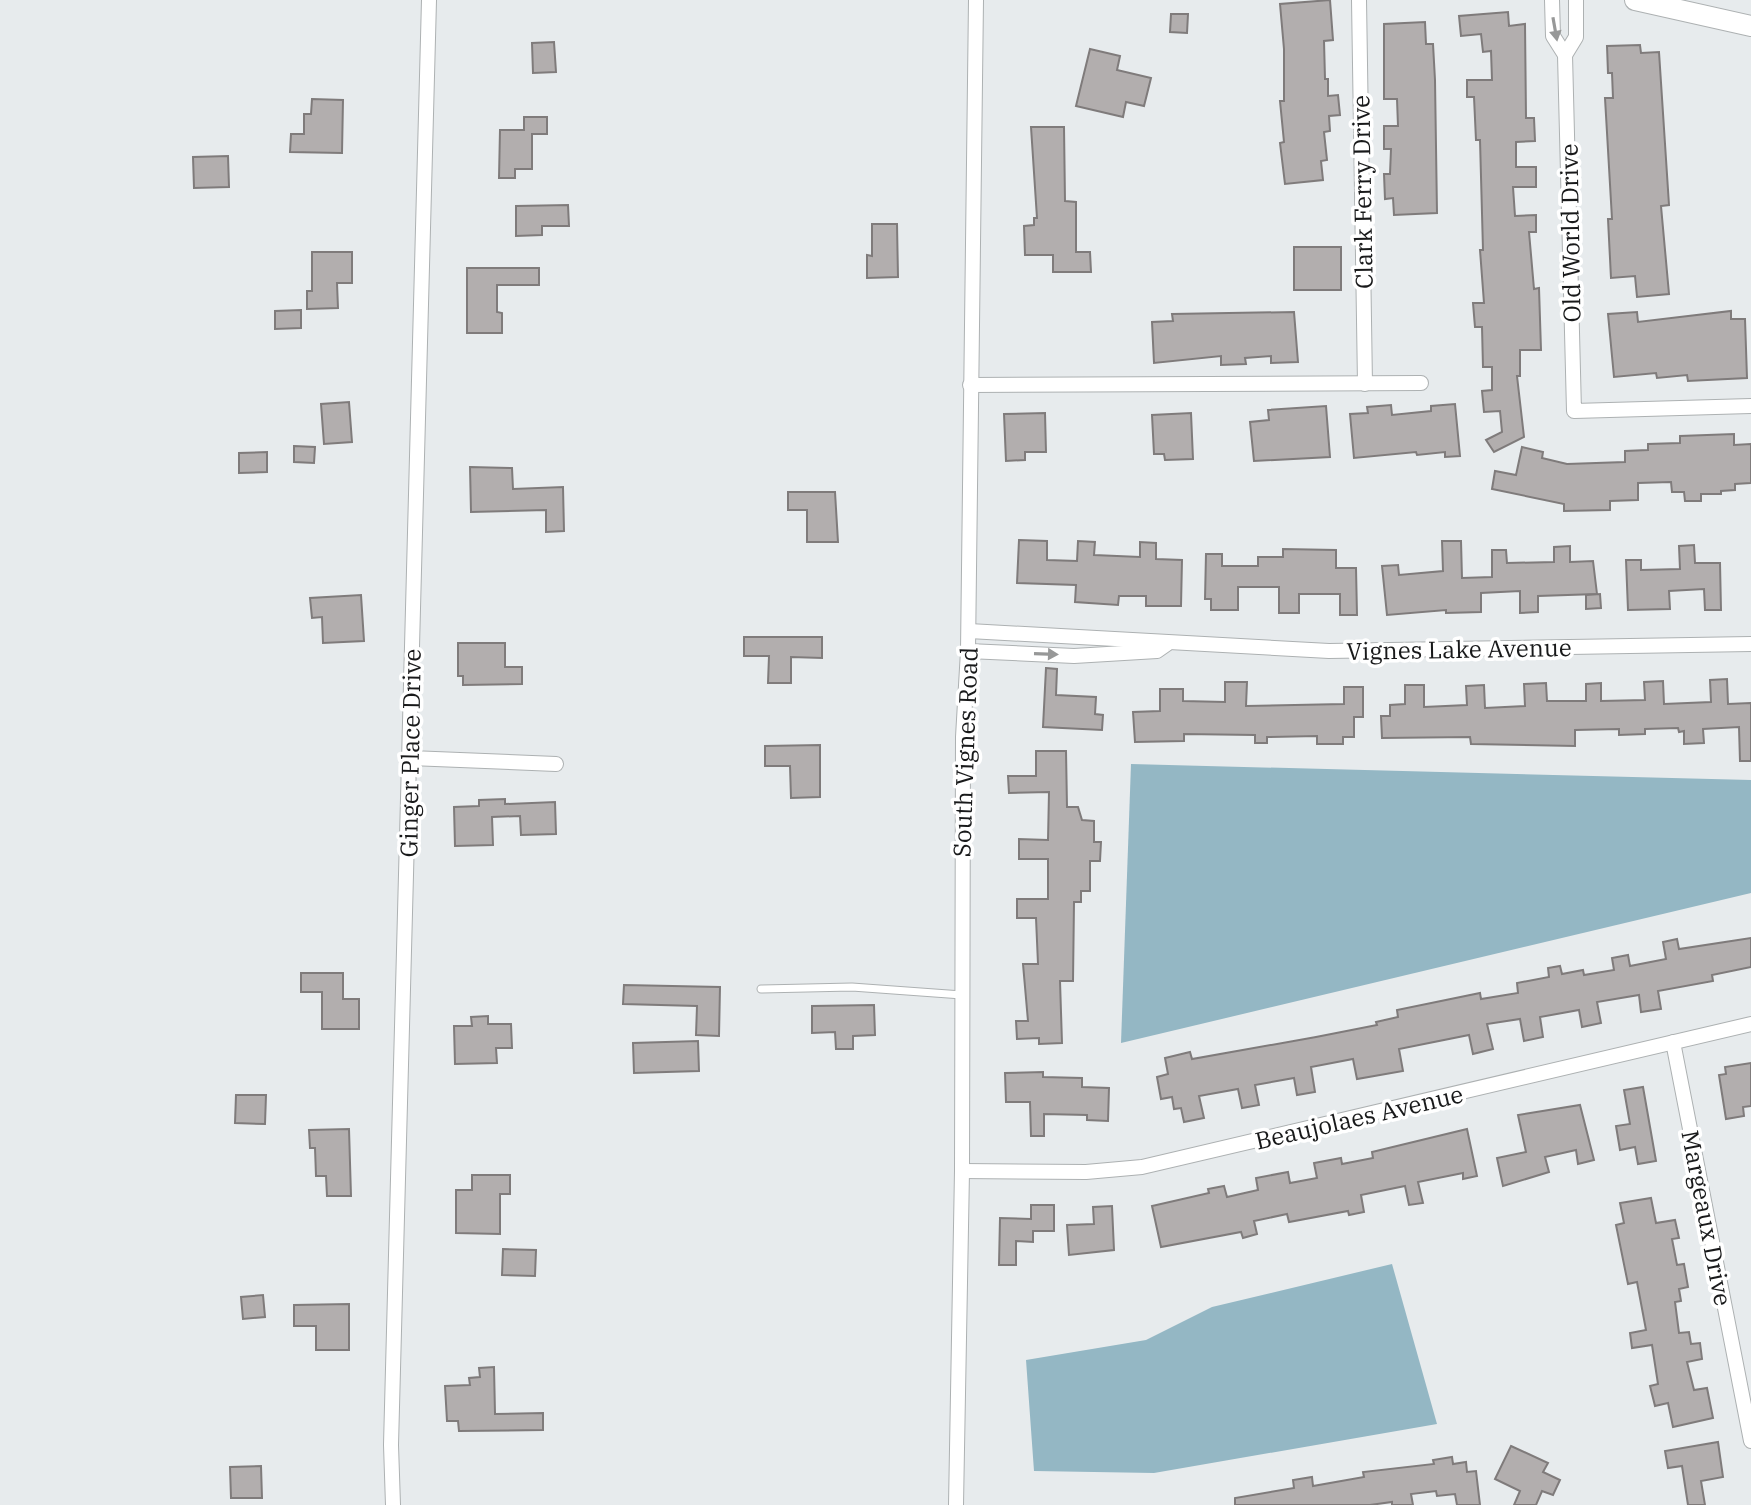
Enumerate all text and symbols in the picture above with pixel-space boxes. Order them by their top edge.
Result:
one-way arrow [1549,16,1561,41]
street label: Clark Ferry Drive [1344,95,1380,289]
street label: Old World Drive [1552,143,1588,323]
street label: Vignes Lake Avenue [1346,631,1572,667]
street label: South Vignes Road [945,646,985,858]
street label: Ginger Place Drive [392,648,428,858]
one-way arrow [1034,648,1059,661]
street label: Beaujolaes Avenue [1252,1077,1466,1157]
street label: Margeaux Drive [1674,1128,1740,1308]

